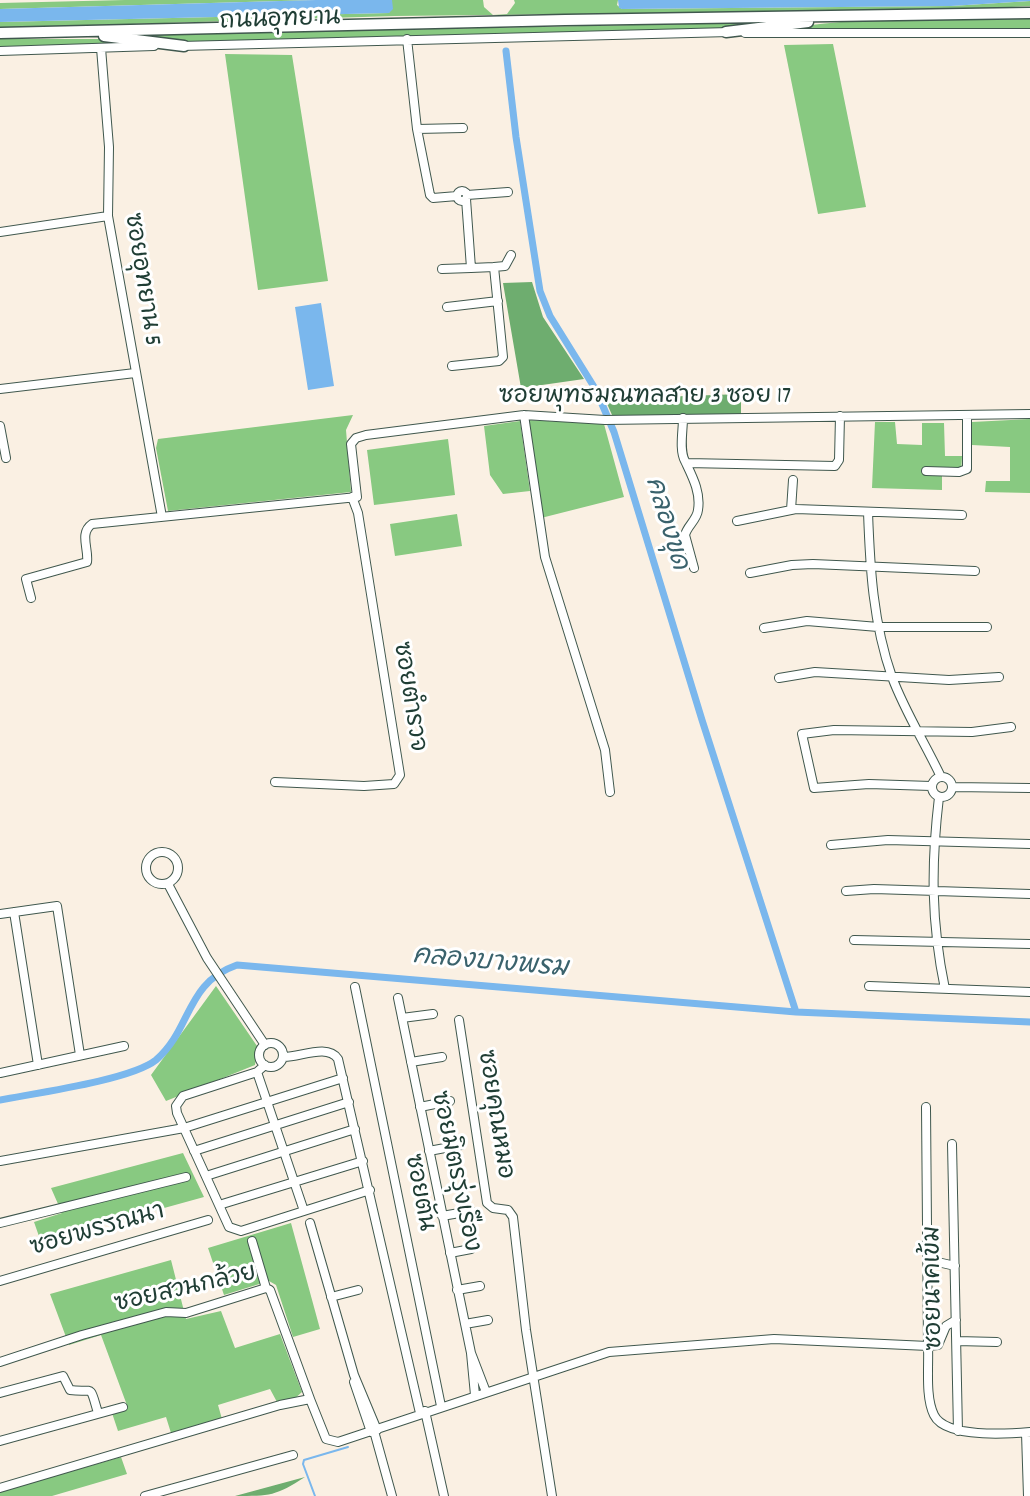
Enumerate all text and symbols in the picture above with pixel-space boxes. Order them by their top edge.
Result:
street label: ถนนอุทยาน [219,6,341,38]
street label: ซอยอุทยาน 5 [115,211,165,349]
street label: ซอยพุทธมณฑลสาย 3 ซอย 17 [499,385,791,413]
water label: คลองขุด [635,474,693,574]
street label: ซอยตำรวจ [384,640,430,754]
water label: คลองบางพรม [411,943,569,987]
street label: ซอยคุณหมอ [469,1048,517,1182]
street label: ซอยมิตรรุ่งเรือง [422,1089,484,1255]
street label: ซอยตัน [395,1152,439,1234]
street label: ซอยพรรณนา [28,1199,168,1265]
street label: ซอยนาคเข้ม [921,1225,951,1351]
street label: ซอยสวนกล้วย [112,1261,260,1321]

